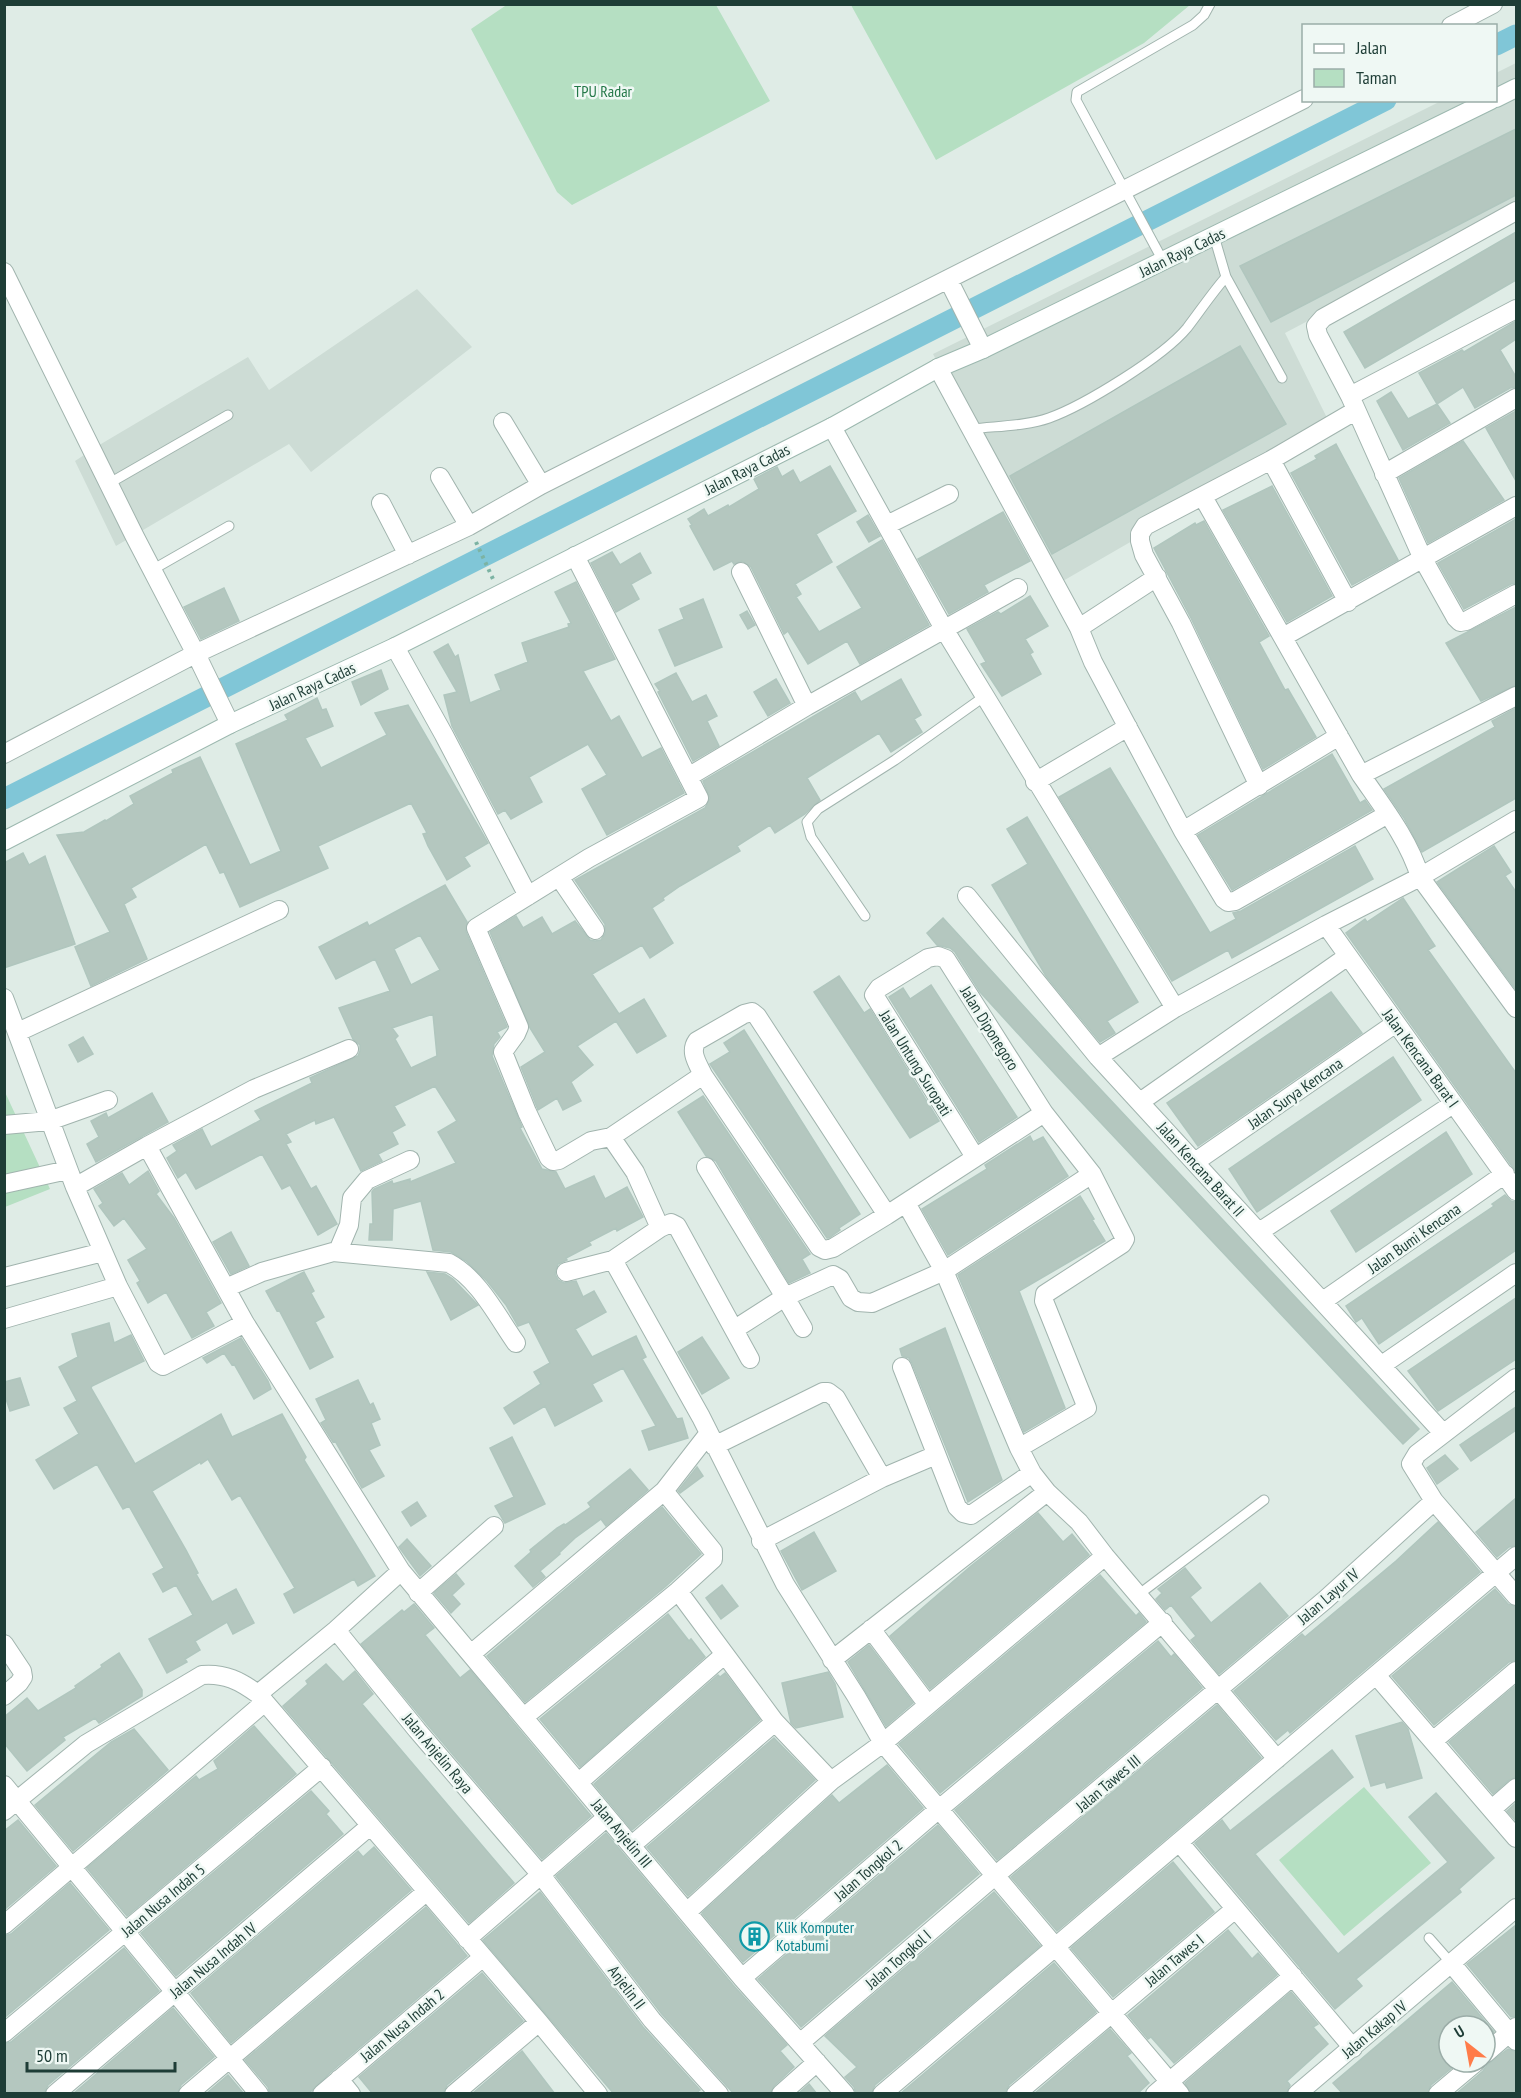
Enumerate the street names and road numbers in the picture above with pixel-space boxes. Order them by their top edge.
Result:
street label: Jalan Raya Cadas [1135,223,1228,282]
street label: Jalan Raya Cadas [700,439,793,499]
street label: Jalan Raya Cadas [265,657,358,715]
street label: Jalan Diponegoro [956,981,1024,1074]
street label: Jalan Kencana Barat I [1378,1004,1463,1111]
street label: Jalan Untung Suropati [875,1005,957,1120]
street label: Jalan Surya Kencana [1243,1053,1346,1134]
street label: Jalan Kencana Barat II [1153,1117,1249,1220]
street label: Jalan Bumi Kencana [1363,1199,1464,1278]
street label: Jalan Layur IV [1292,1563,1363,1629]
street label: Jalan Anjelin Raya [398,1708,478,1797]
street label: Jalan Tawes III [1071,1750,1144,1817]
street label: Jalan Anjelin III [587,1794,657,1872]
street label: Jalan Tongkol 2 [829,1835,906,1906]
street label: Jalan Nusa Indah 5 [116,1859,209,1941]
street label: Jalan Nusa Indah IV [165,1918,261,2003]
street label: Jalan Tongkol I [860,1925,935,1994]
street label: Jalan Tawes I [1140,1930,1208,1991]
street label: Anjelin II [604,1961,650,2013]
street label: Jalan Nusa Indah 2 [355,1984,448,2066]
street label: Jalan Kakap IV [1337,1996,1411,2063]

